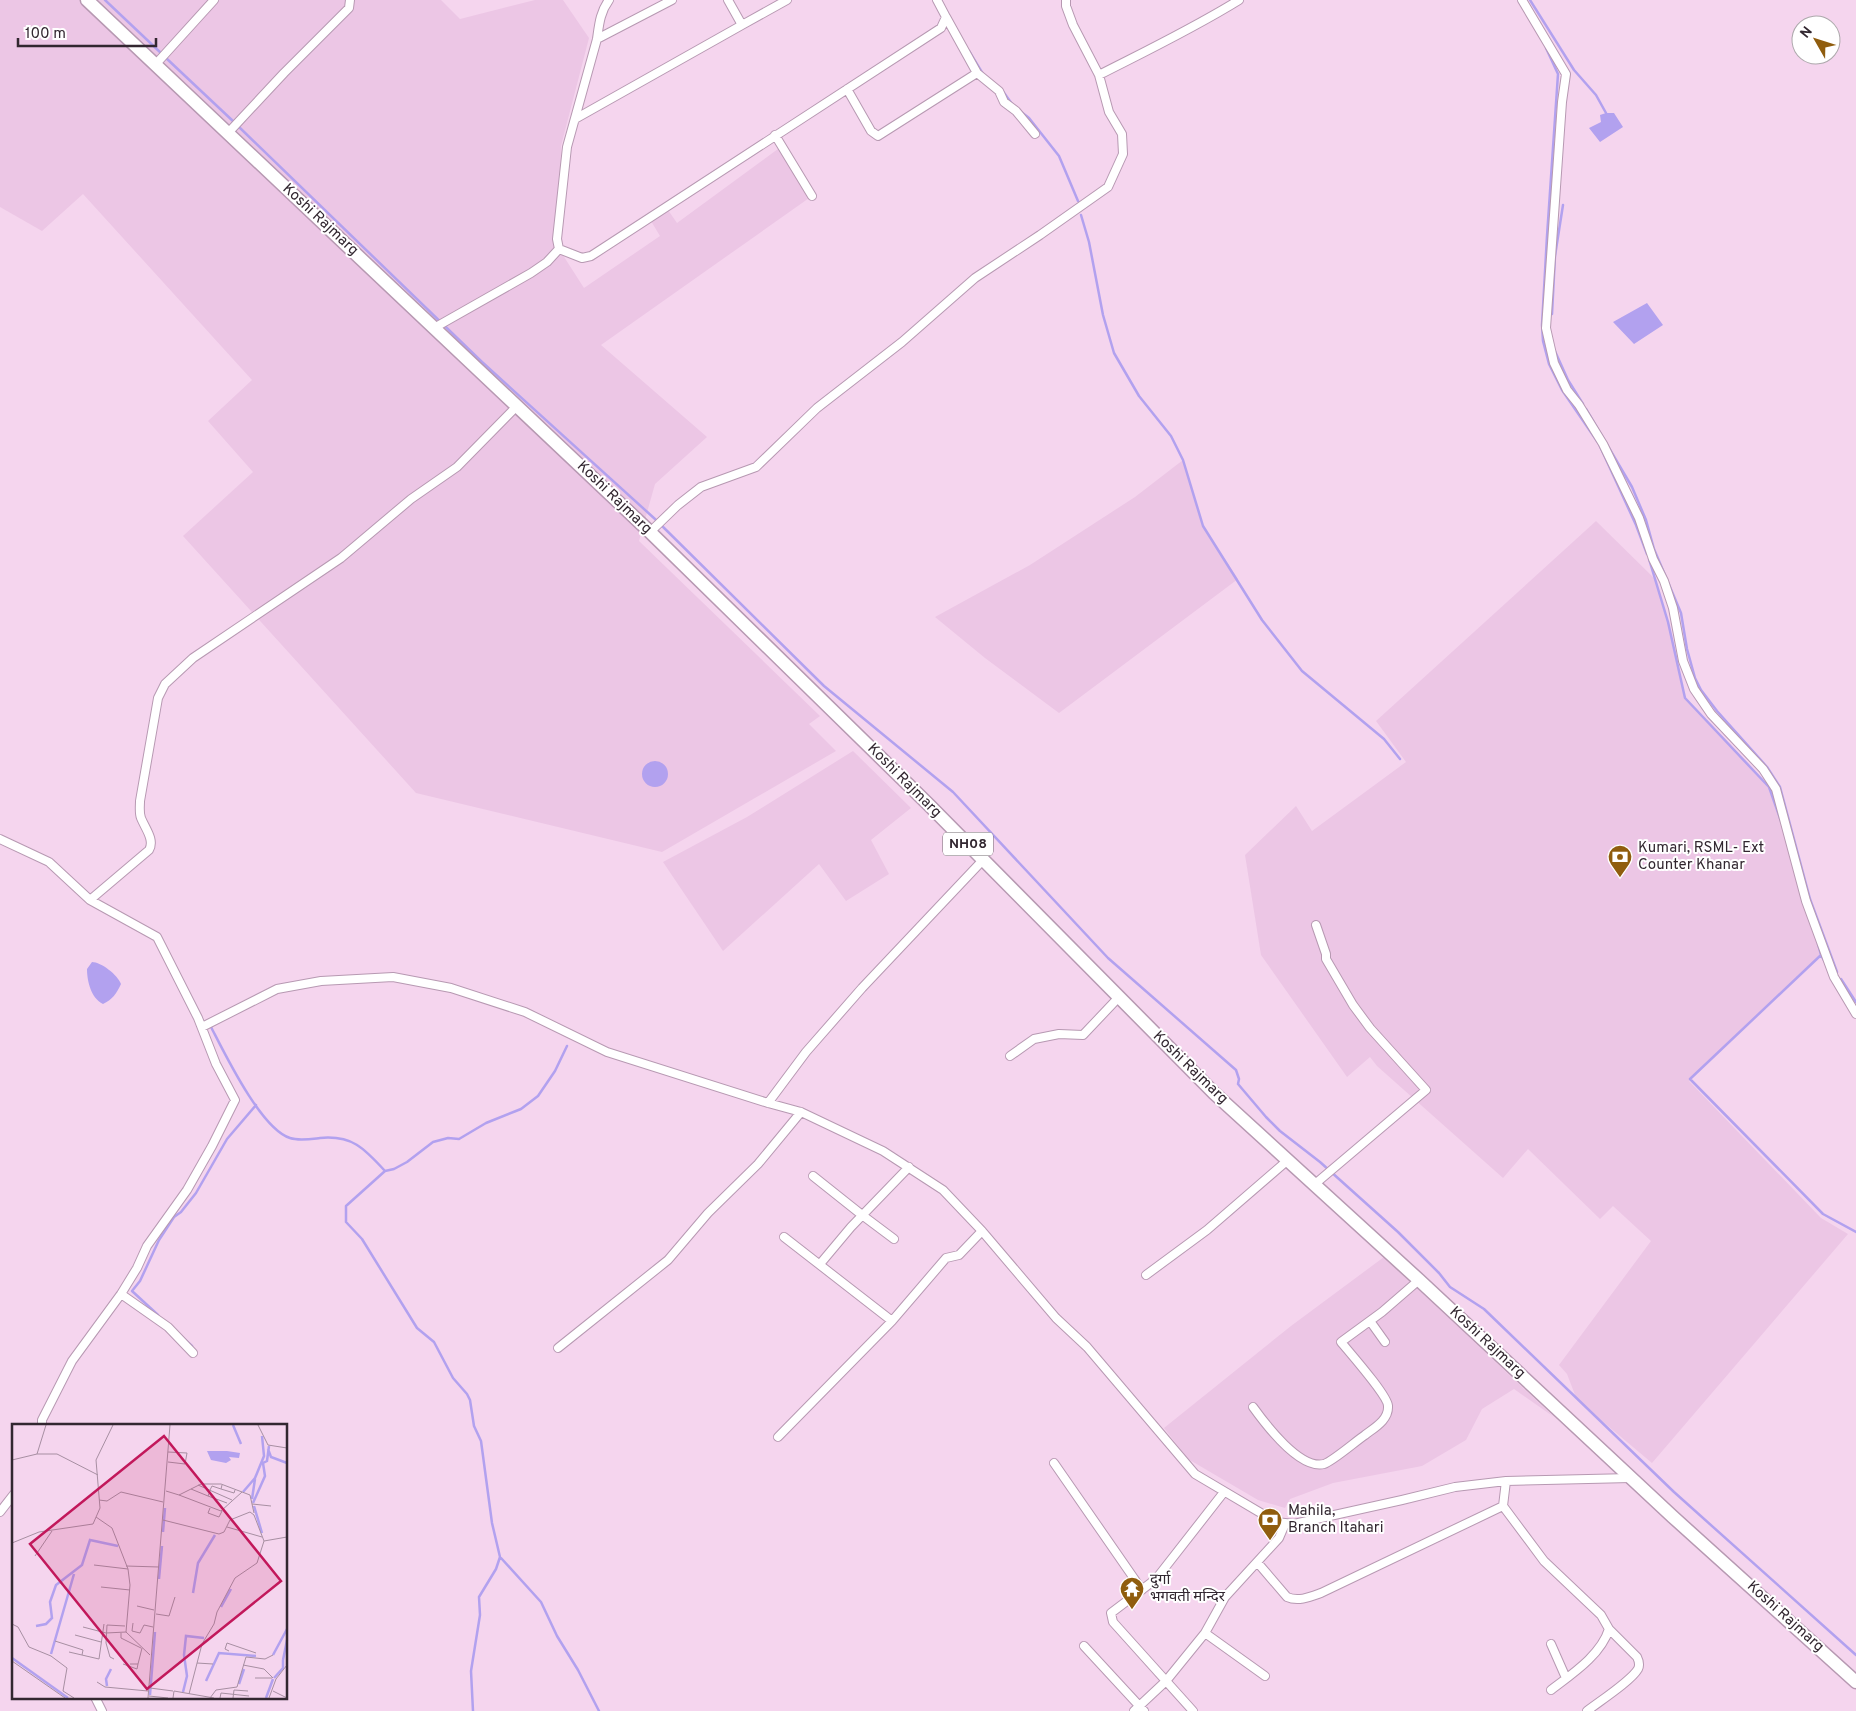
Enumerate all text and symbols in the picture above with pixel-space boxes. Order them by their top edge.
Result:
scale bar [18,15,155,47]
north arrow [1791,15,1841,65]
text: N [1797,24,1817,42]
text: 100 m [25,25,66,44]
street label: Koshi Rajmarg [278,180,362,260]
street label: Koshi Rajmarg [572,457,656,539]
street label: Koshi Rajmarg [863,740,945,822]
road number: NH08 [943,832,993,856]
place label: Kumari, RSML- Ext Counter Khanar [1638,839,1764,875]
bank icon: Kumari, RSML- Ext Counter Khanar [1607,844,1633,878]
street label: Koshi Rajmarg [1148,1027,1232,1109]
street label: Koshi Rajmarg [1445,1303,1529,1383]
inset map [12,1424,288,1698]
place label: Mahila, Branch Itahari [1288,1502,1383,1538]
bank icon: Mahila, Branch Itahari [1257,1507,1283,1541]
place label: दुर्गा भगवती मन्दिर [1150,1570,1226,1607]
temple icon: दुर्गा भगवती मन्दिर [1119,1576,1145,1610]
street label: Koshi Rajmarg [1742,1577,1828,1657]

